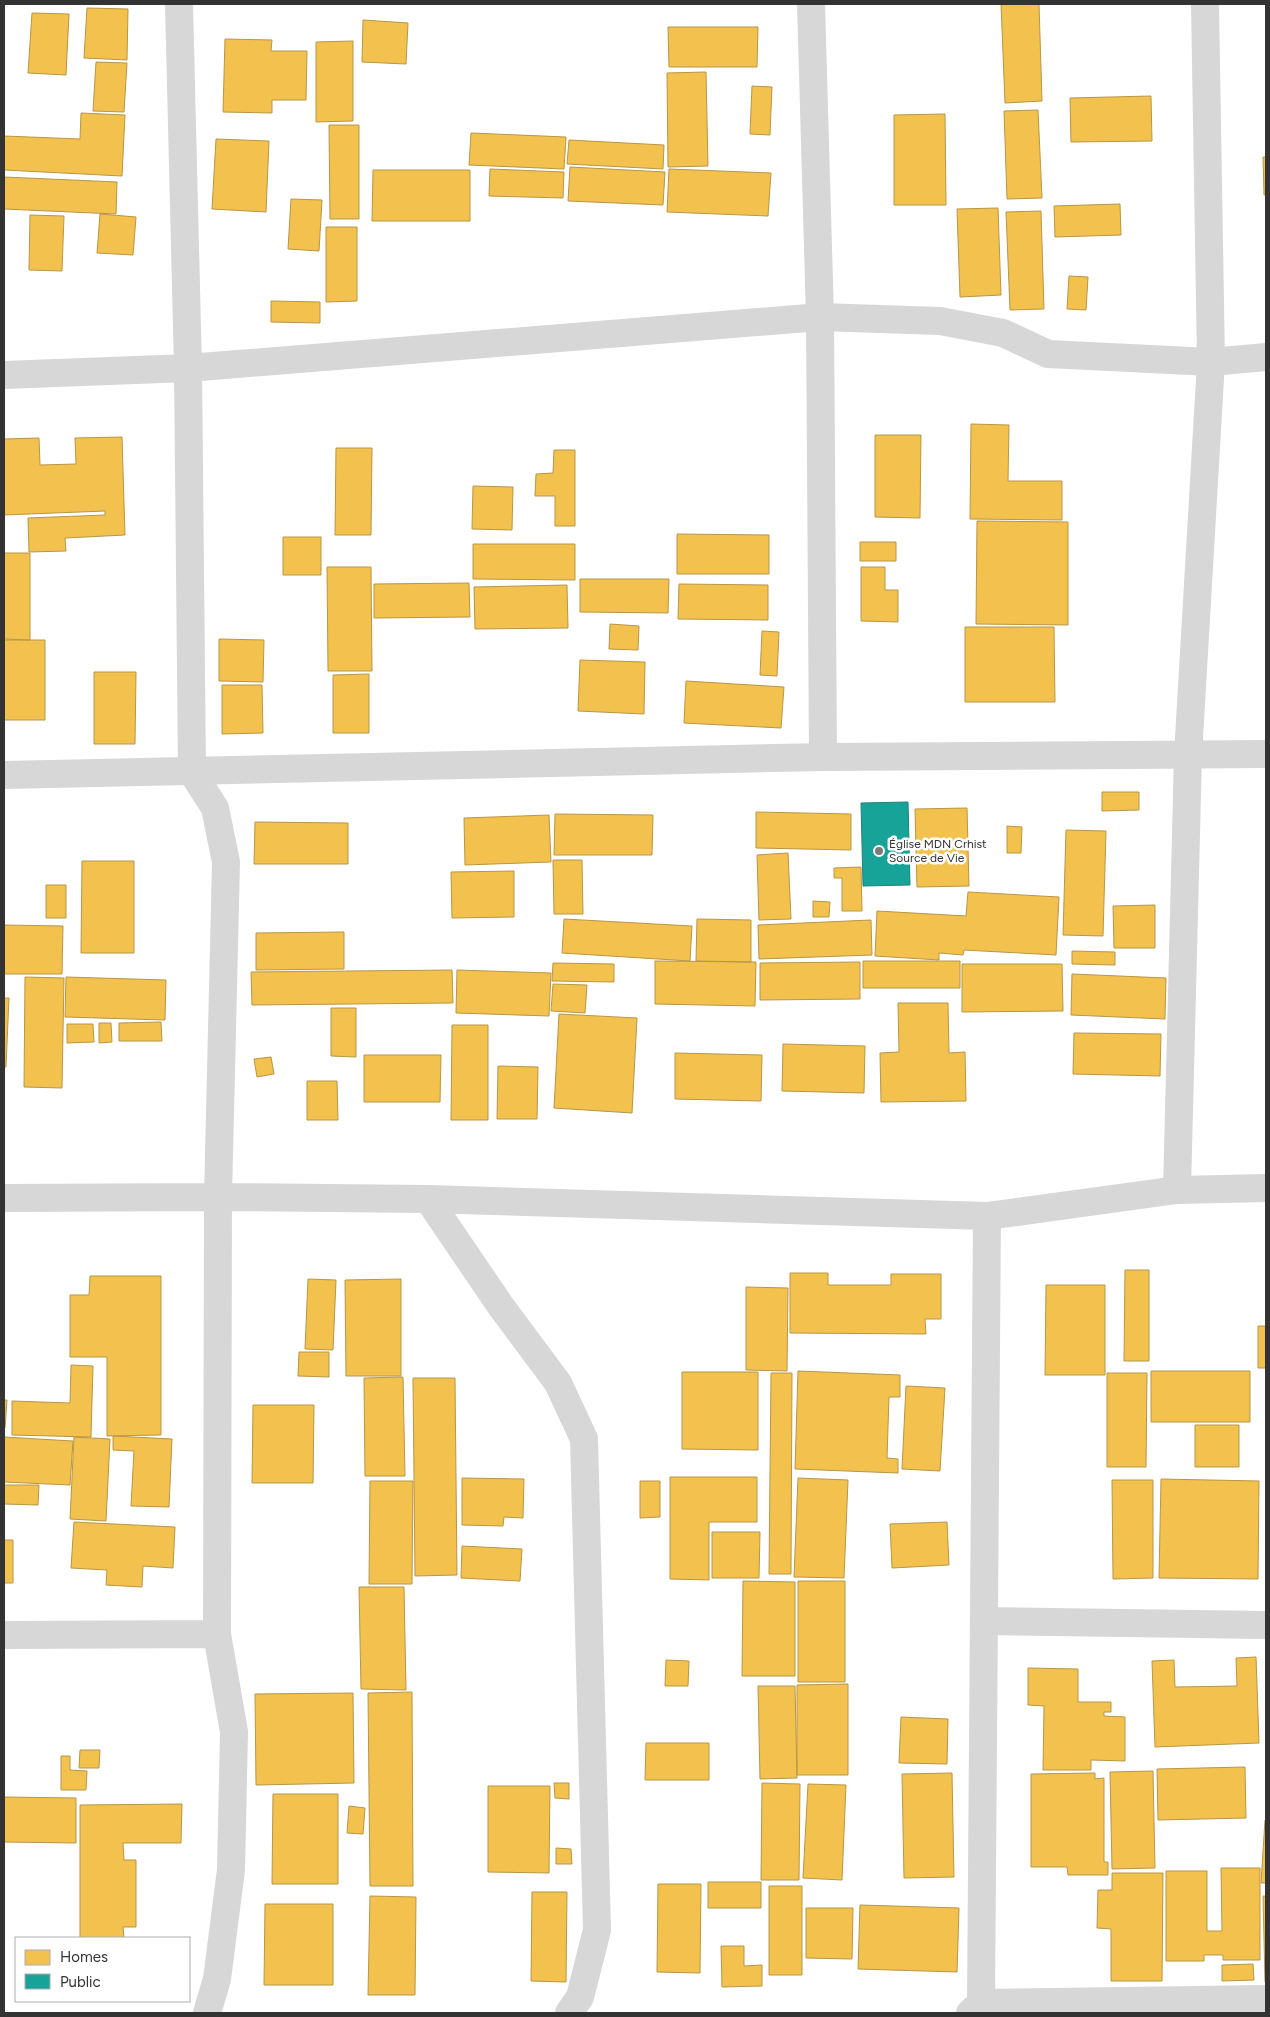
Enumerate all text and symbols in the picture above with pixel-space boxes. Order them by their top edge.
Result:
place label: Église MDN Crhist Source de Vie [889,837,987,865]
marker: Église MDN Crhist Source de Vie [873,845,885,857]
legend [15,1937,190,2002]
text: Homes [60,1948,108,1966]
text: Public [60,1973,101,1991]

